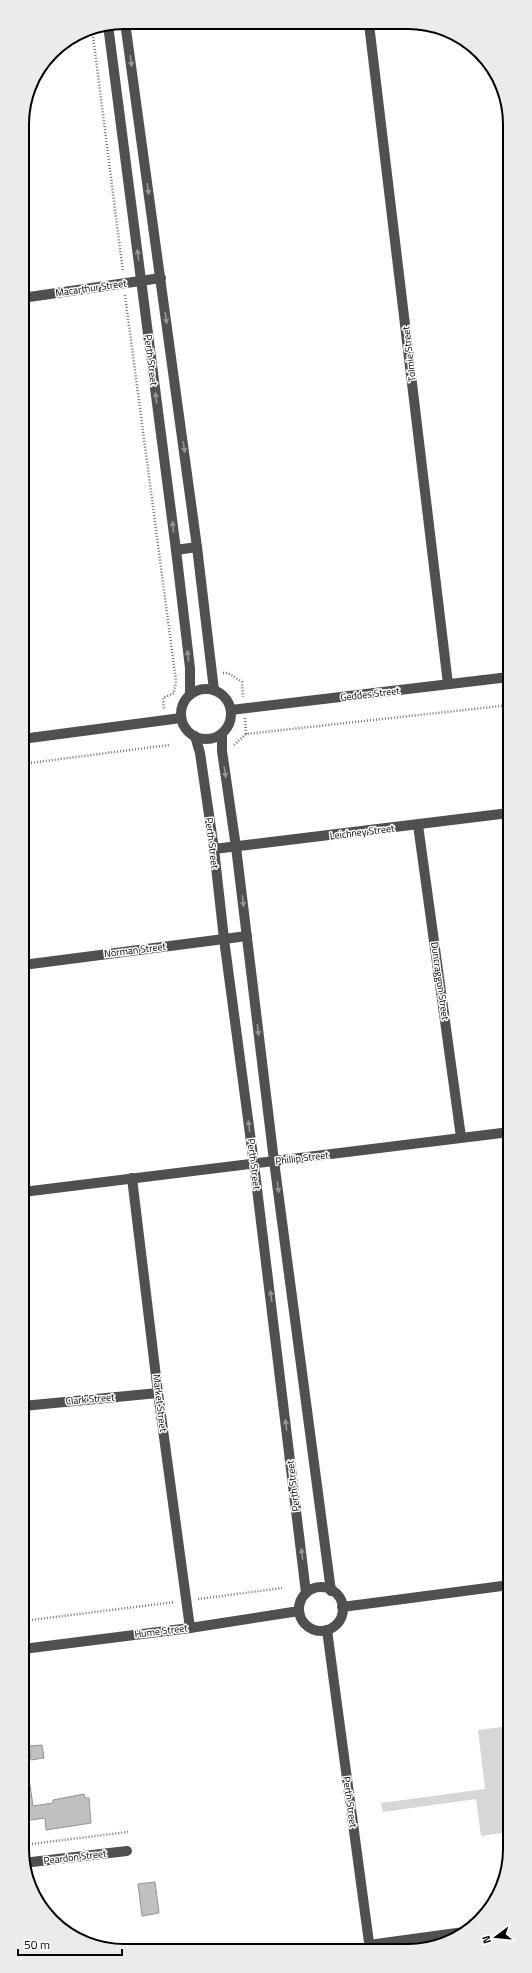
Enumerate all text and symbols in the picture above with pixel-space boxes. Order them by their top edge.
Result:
one-way arrow [128,55,134,67]
one-way arrow [145,183,151,196]
one-way arrow [135,249,141,261]
street label: Macarthur Street [54,276,128,300]
one-way arrow [163,312,169,324]
street label: Tolmie Street [398,325,420,382]
street label: Perth Street [140,334,162,387]
one-way arrow [153,392,159,404]
one-way arrow [181,441,187,453]
one-way arrow [170,521,176,533]
one-way arrow [185,650,191,662]
street label: Geddes Street [340,683,401,705]
one-way arrow [222,766,228,779]
street label: Perth Street [201,817,223,870]
street label: Leichney Street [329,821,396,843]
one-way arrow [239,895,246,907]
street label: Norman Street [103,939,167,961]
street label: Duncraggon Street [427,941,453,1022]
one-way arrow [255,1024,261,1036]
one-way arrow [246,1120,252,1132]
street label: Perth Street [243,1138,265,1191]
street label: Phillip Street [275,1147,330,1169]
one-way arrow [275,1181,281,1193]
one-way arrow [267,1290,274,1302]
street label: Market Street [149,1373,171,1433]
street label: Clark Street [65,1389,116,1409]
one-way arrow [283,1419,289,1431]
street label: Perth Street [282,1459,304,1512]
one-way arrow [299,1548,305,1560]
street label: Hume Street [134,1620,189,1642]
street label: Perth Street [339,1776,361,1829]
street label: Peardon Street [43,1846,108,1868]
north arrow [476,1917,516,1957]
scale bar [18,1931,122,1957]
text: N [478,1934,495,1946]
text: 50 m [24,1935,50,1954]

